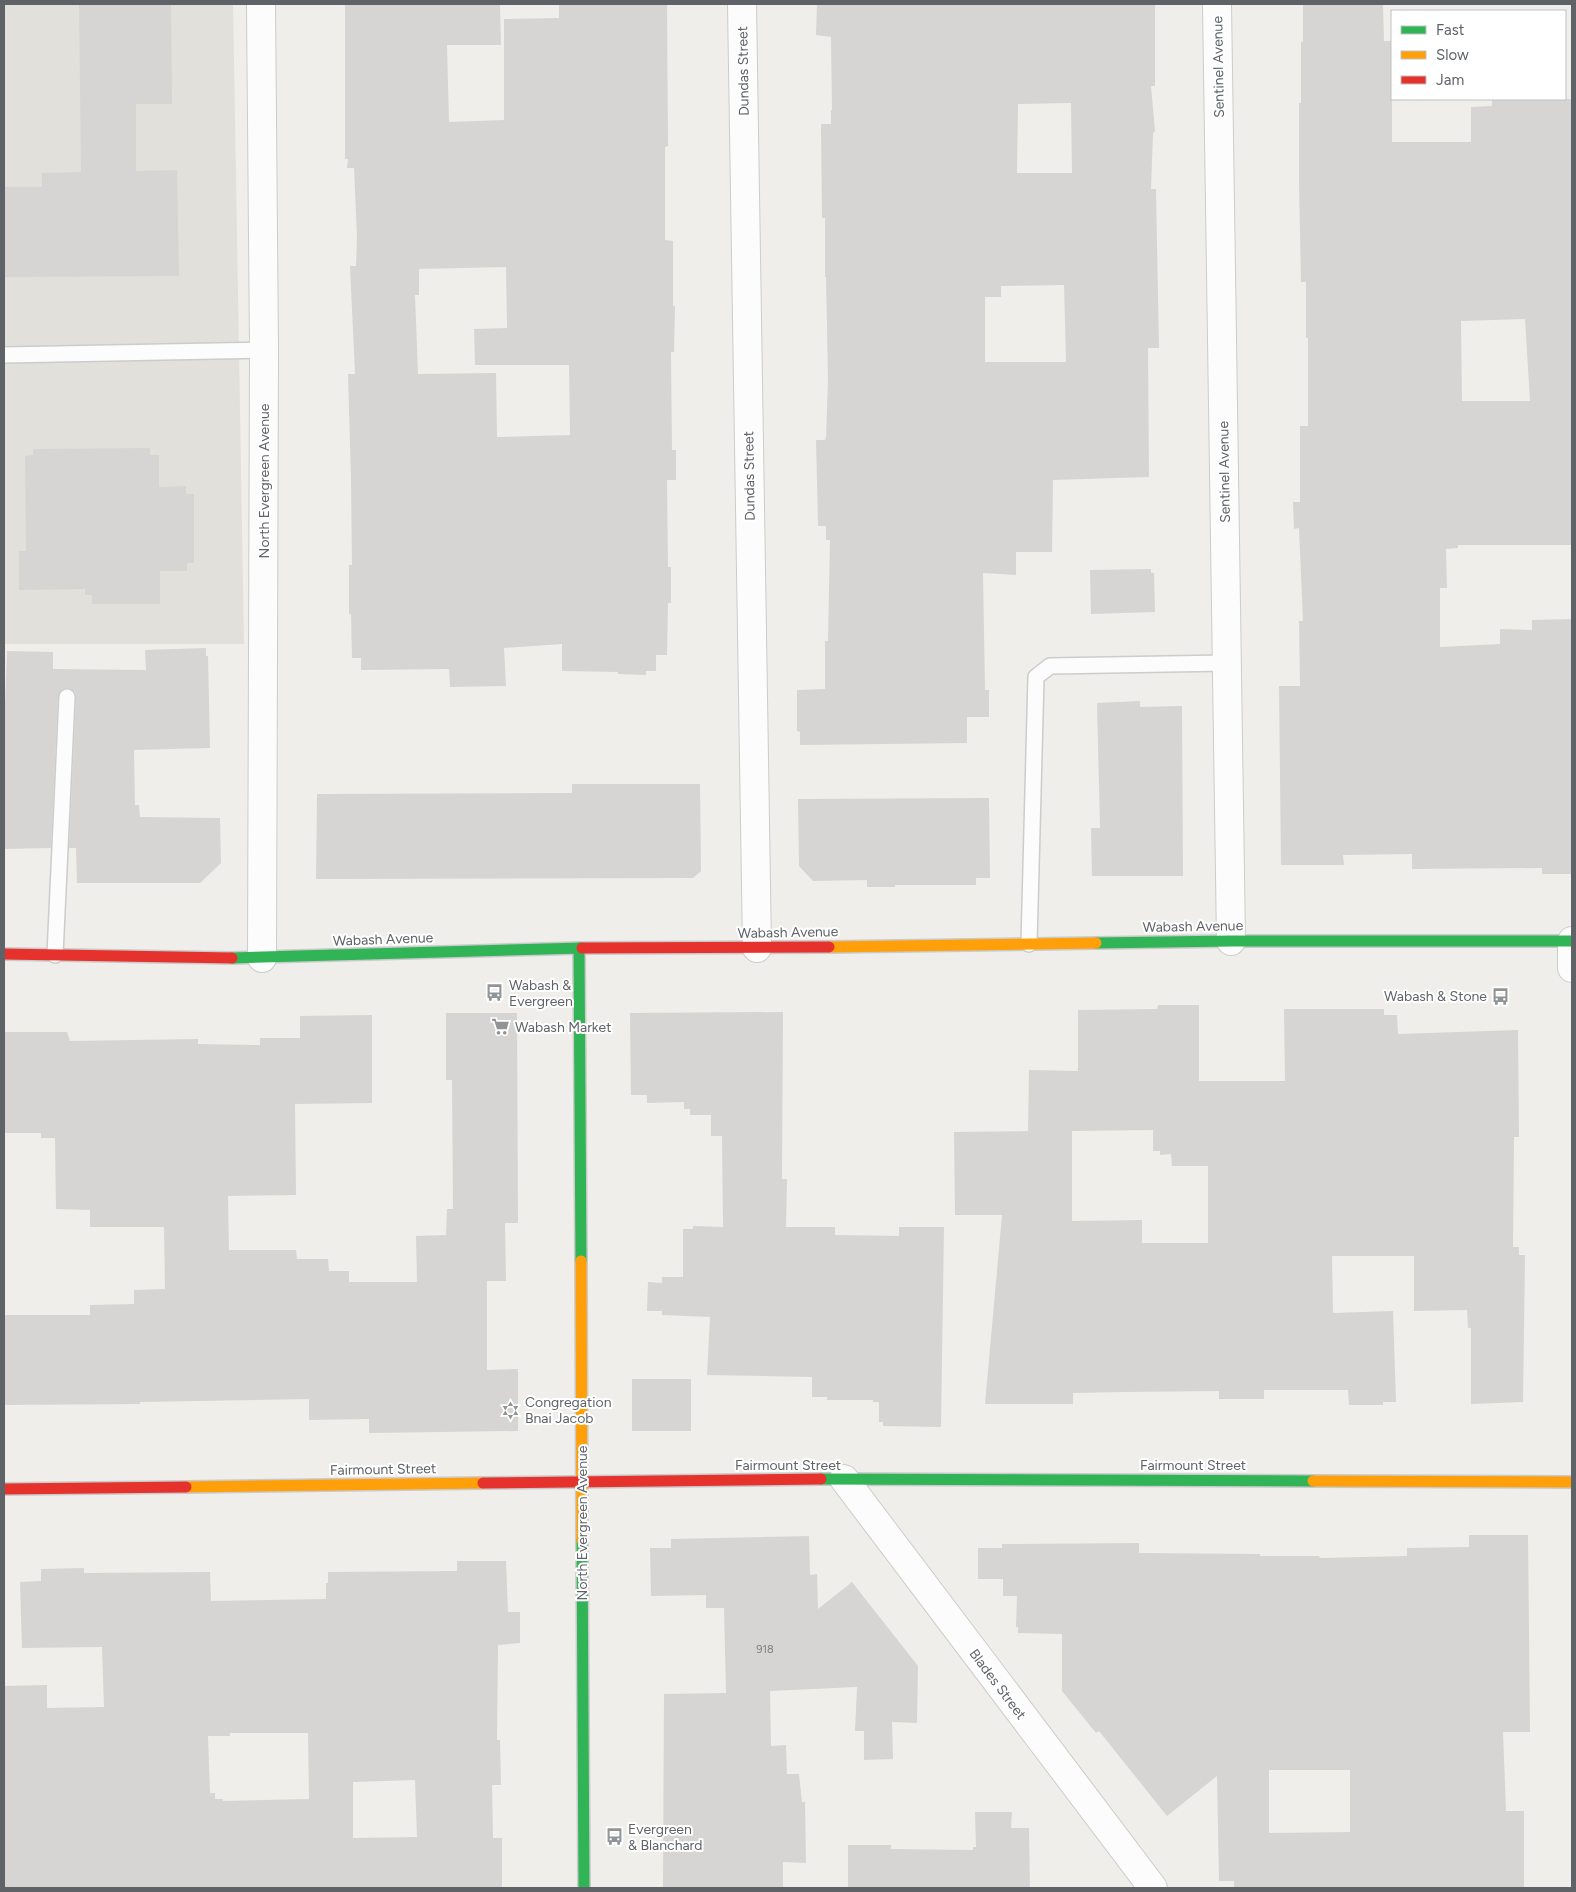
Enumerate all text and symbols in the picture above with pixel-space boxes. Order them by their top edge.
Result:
legend [1391,10,1566,100]
street label: Sentinel Avenue [1209,16,1228,118]
text: Fast [1436,21,1465,39]
street label: Dundas Street [734,26,753,116]
text: Slow [1436,46,1469,64]
text: Jam [1436,71,1464,89]
street label: North Evergreen Avenue [256,403,273,558]
street label: Sentinel Avenue [1215,421,1234,523]
street label: Dundas Street [740,431,759,521]
street label: Wabash Avenue [1143,917,1244,936]
street label: Wabash Avenue [738,923,839,942]
street label: Wabash Avenue [333,929,434,950]
place label: Wabash & Evergreen [509,977,573,1010]
bus stop icon: Wabash & Evergreen [485,983,505,1003]
bus stop icon: Wabash & Stone [1491,986,1511,1006]
place label: Wabash & Stone [1384,988,1487,1005]
supermarket icon: Wabash Market [491,1017,511,1037]
place label: Wabash Market [515,1019,611,1036]
place label: Congregation Bnai Jacob [525,1394,612,1427]
synagogue icon: Congregation Bnai Jacob [501,1400,521,1420]
street label: North Evergreen Avenue [574,1445,591,1600]
street label: Fairmount Street [735,1457,841,1474]
street label: Fairmount Street [1140,1457,1246,1474]
street label: Fairmount Street [330,1460,436,1479]
house number: 918 [756,1643,774,1656]
street label: Blades Street [966,1646,1030,1723]
place label: Evergreen & Blanchard [628,1821,703,1854]
bus stop icon: Evergreen & Blanchard [604,1827,624,1847]

